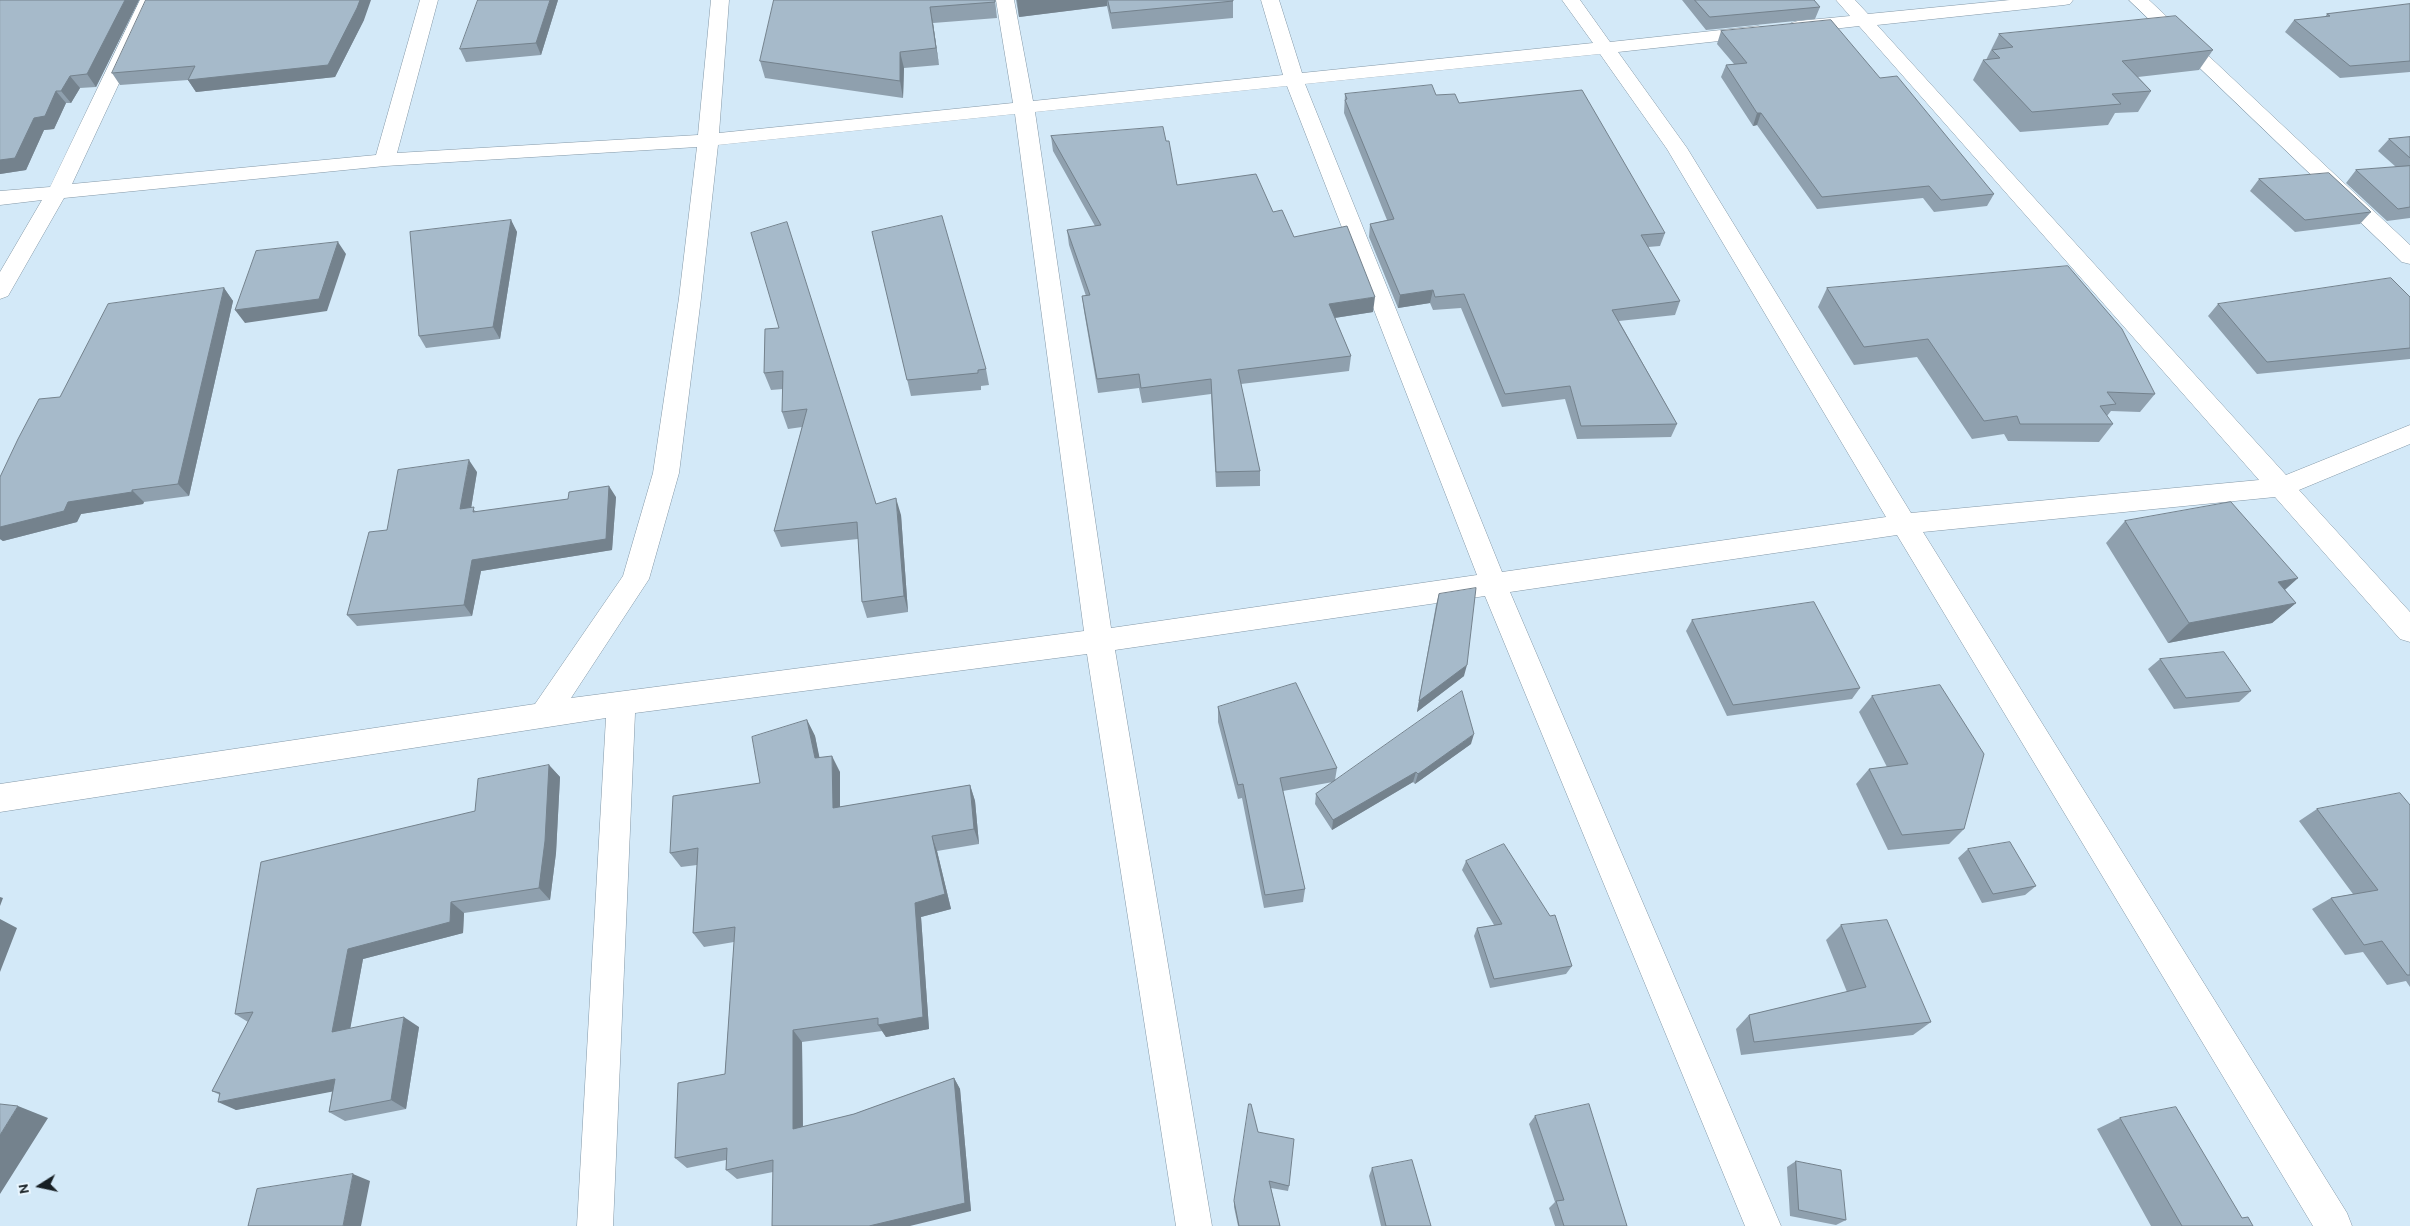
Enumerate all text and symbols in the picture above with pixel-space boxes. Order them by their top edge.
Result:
north arrow [15,1161,65,1211]
text: N [15,1182,34,1195]

